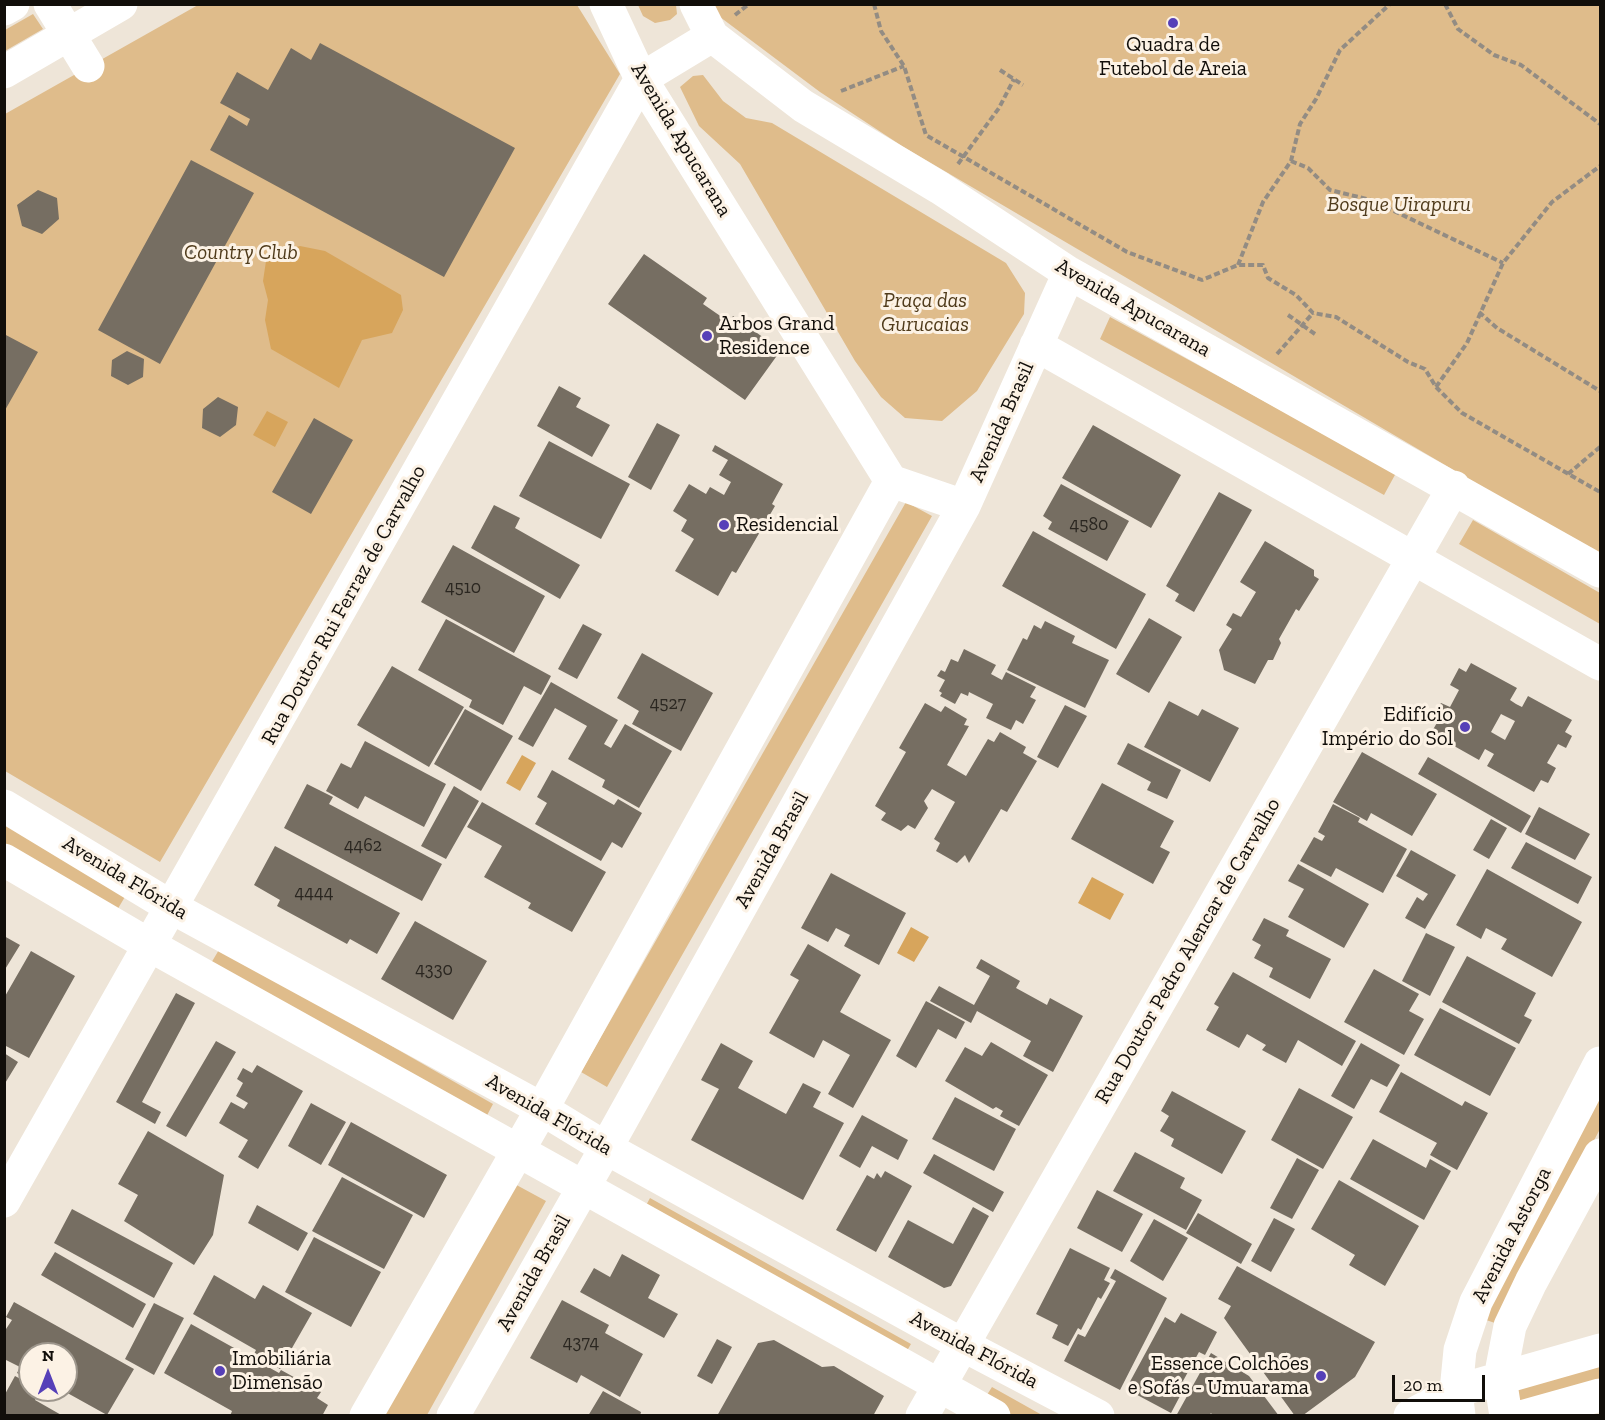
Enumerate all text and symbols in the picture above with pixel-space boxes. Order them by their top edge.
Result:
marker: Quadra de Futebol de Areia [1166,16,1180,30]
place label: Quadra de Futebol de Areia [1099,32,1247,82]
street label: Avenida Apucarana [625,59,737,221]
park label: Bosque Uirapuru [1327,192,1471,218]
park label: Country Club [184,240,298,266]
street label: Avenida Apucarana [1051,253,1215,363]
park label: Praça das Gurucaias [881,288,969,338]
place label: Arbos Grand Residence [719,311,834,361]
marker: Arbos Grand Residence [700,329,714,343]
street label: Avenida Brasil [964,358,1040,486]
street label: Rua Doutor Rui Ferraz de Carvalho [256,461,432,749]
place label: Residencial [736,512,838,538]
house number: 4580 [1070,514,1108,536]
marker: Residencial [717,518,731,532]
house number: 4510 [445,577,481,599]
house number: 4527 [650,693,686,715]
place label: Edifício Império do Sol [1322,702,1453,752]
marker: Edifício Império do Sol [1458,720,1472,734]
street label: Avenida Brasil [730,787,814,913]
street label: Rua Doutor Pedro Alencar de Carvalho [1090,794,1286,1108]
street label: Avenida Flórida [58,831,192,925]
house number: 4462 [344,835,382,857]
house number: 4444 [295,882,333,904]
house number: 4330 [415,959,453,981]
street label: Avenida Flórida [481,1069,617,1161]
street label: Avenida Astorga [1467,1163,1557,1307]
street label: Avenida Brasil [492,1210,576,1336]
street label: Avenida Flórida [906,1306,1042,1394]
house number: 4374 [563,1332,599,1354]
north arrow [18,1342,78,1402]
text: N [42,1346,54,1365]
place label: Imobiliária Dimensão [232,1346,331,1396]
place label: Essence Colchões e Sofás - Umuarama [1128,1351,1309,1401]
scale bar [1395,1363,1488,1401]
marker: Imobiliária Dimensão [213,1364,227,1378]
marker: Essence Colchões e Sofás - Umuarama [1314,1369,1328,1383]
text: 20 m [1403,1374,1442,1396]

